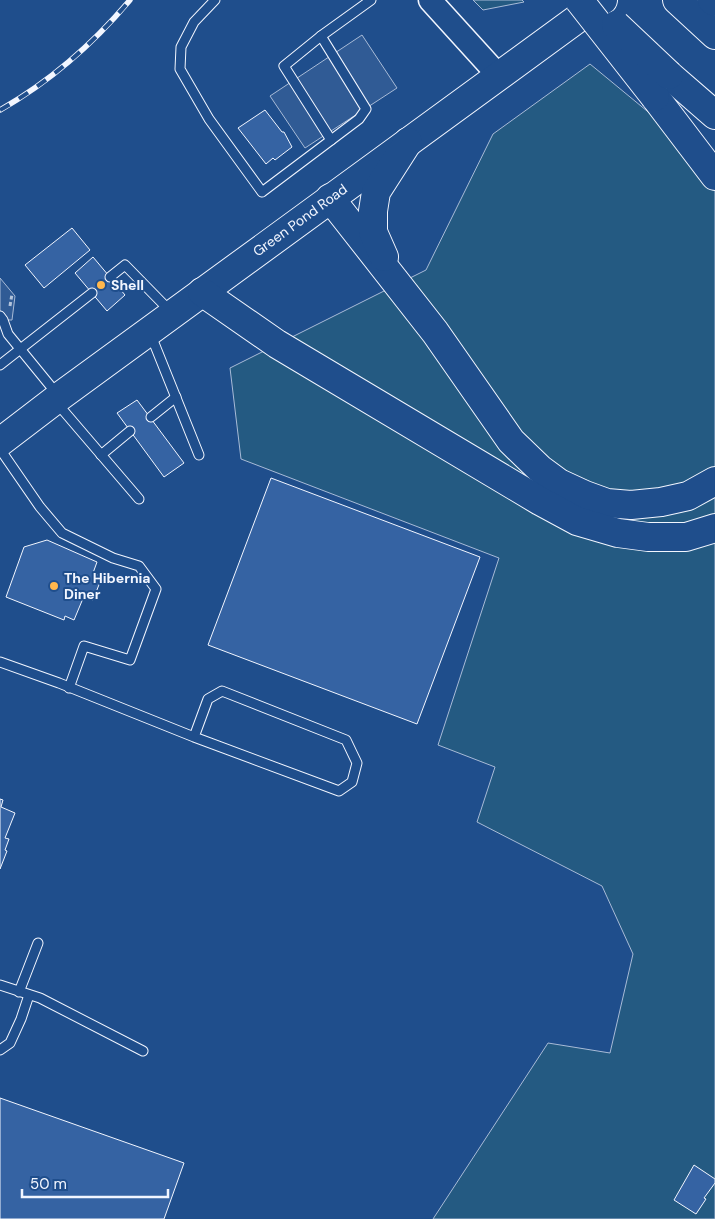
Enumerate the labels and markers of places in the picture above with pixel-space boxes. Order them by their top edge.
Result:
place label: Shell [111,276,144,294]
marker: Shell [95,279,107,291]
place label: The Hibernia Diner [64,569,151,603]
marker: The Hibernia Diner [48,580,60,592]

